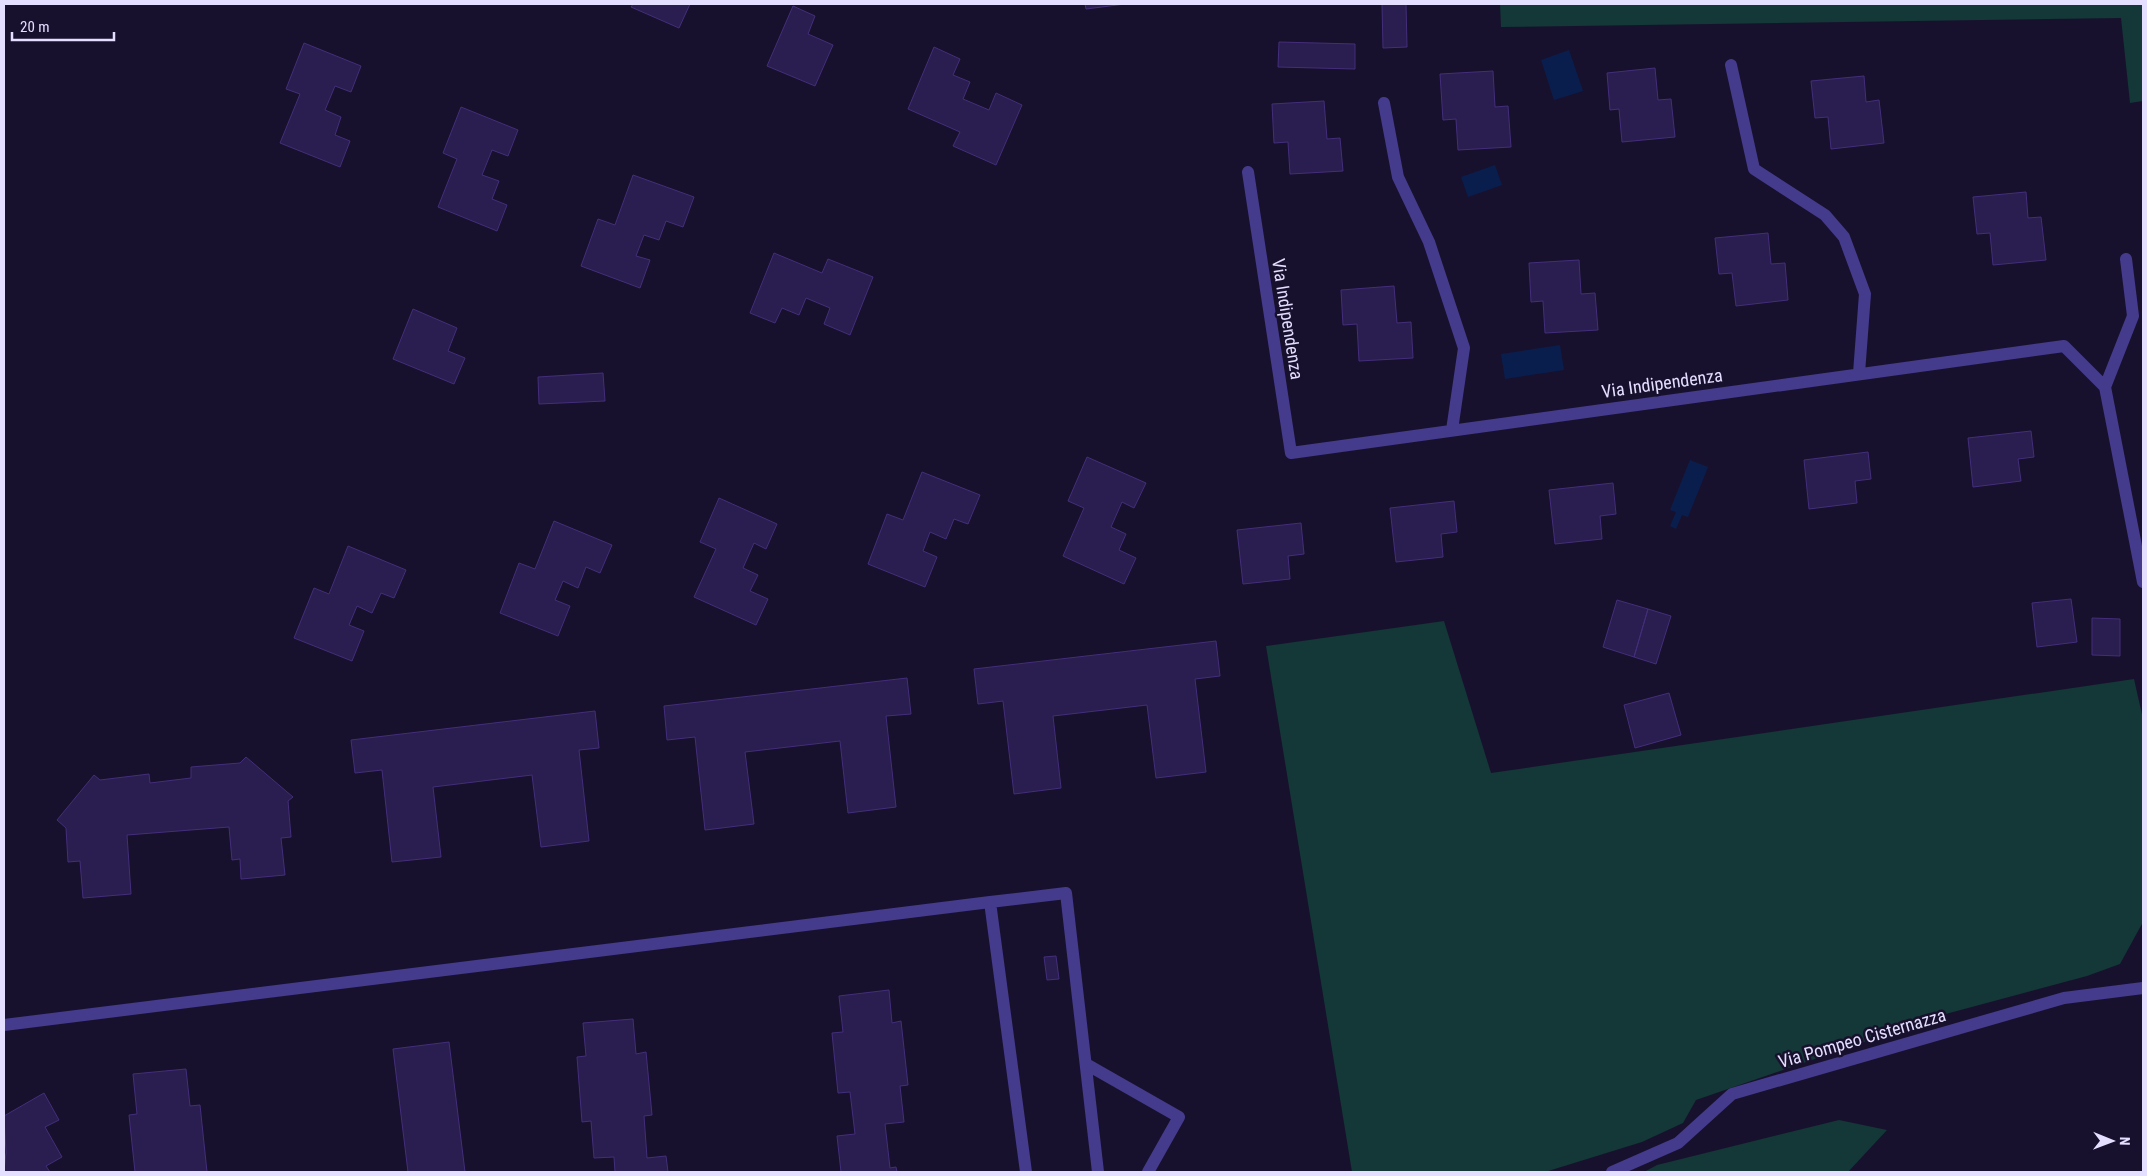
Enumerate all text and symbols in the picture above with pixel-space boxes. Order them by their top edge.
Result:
scale bar [12,10,115,42]
text: 20 m [20,18,50,36]
street label: Via Indipendenza [1268,257,1308,381]
street label: Via Indipendenza [1600,364,1724,402]
street label: Via Pompeo Cisternazza [1776,1004,1948,1072]
north arrow [2087,1116,2137,1166]
text: N [2117,1137,2133,1146]

